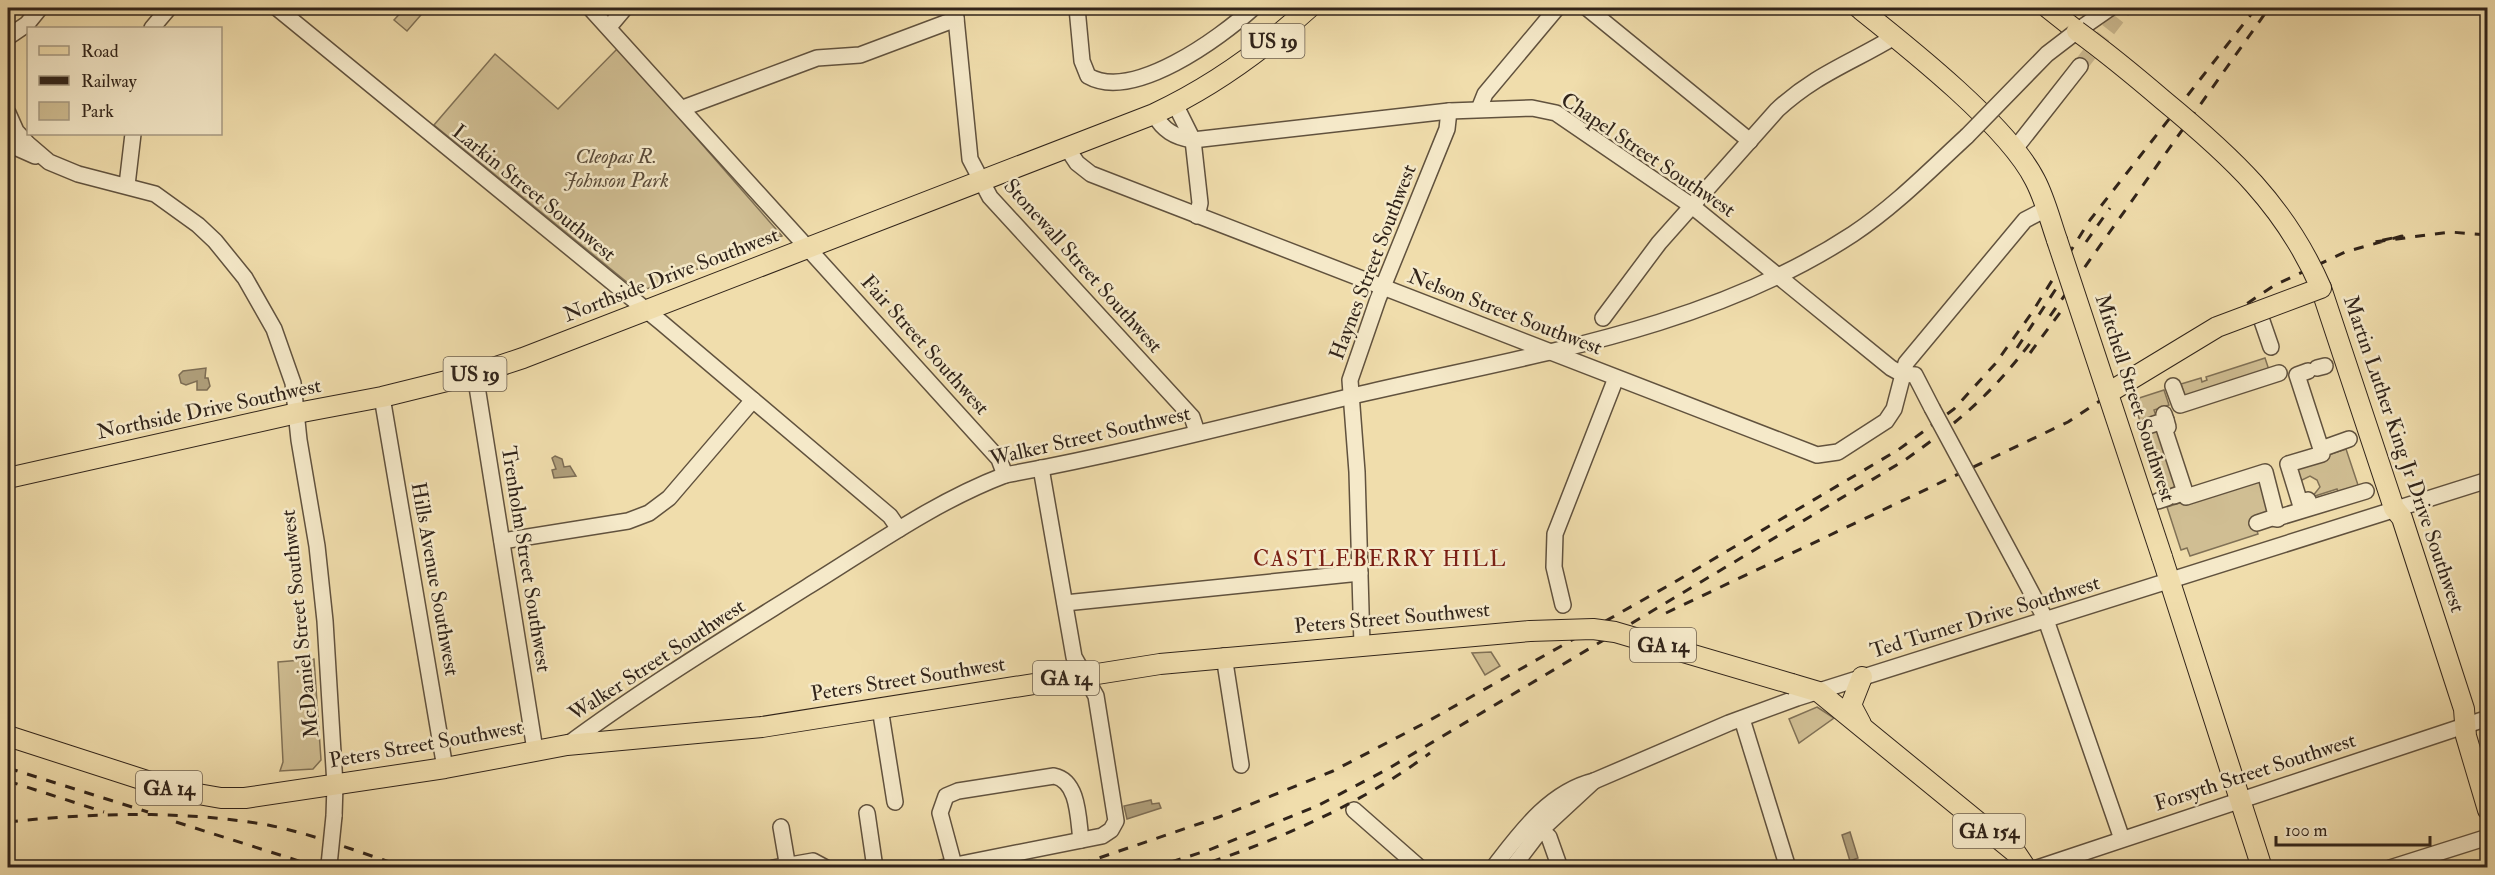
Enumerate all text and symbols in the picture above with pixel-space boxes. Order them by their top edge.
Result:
road number: US 19 [1242,24,1304,58]
legend [27,27,222,135]
text: Road [81,40,119,63]
text: Railway [81,70,138,93]
street label: Chapel Street Southwest [1555,86,1741,224]
text: Park [81,100,114,123]
street label: Larkin Street Southwest [447,119,622,268]
park label: Cleopas R. Johnson Park [563,143,669,194]
street label: Haynes Street Southwest [1323,160,1423,363]
street label: Stonewall Street Southwest [997,173,1169,359]
street label: Northside Drive Southwest [559,221,783,329]
street label: Nelson Street Southwest [1404,263,1606,362]
street label: Fair Street Southwest [855,269,995,421]
street label: Mitchell Street Southwest [2089,291,2181,505]
street label: Martin Luther King Jr Drive Southwest [2337,292,2471,616]
road number: US 19 [444,357,506,391]
street label: Northside Drive Southwest [94,372,324,446]
street label: Walker Street Southwest [986,400,1193,472]
street label: Trenholm Street Southwest [495,444,557,674]
street label: Hills Avenue Southwest [405,480,465,678]
street label: McDaniel Street Southwest [275,508,325,740]
district label: CASTLEBERRY HILL [1253,545,1507,573]
street label: Ted Turner Drive Southwest [1867,569,2103,665]
street label: Walker Street Southwest [563,593,751,728]
street label: Peters Street Southwest [1293,596,1491,640]
road number: GA 14 [1630,628,1696,662]
street label: Peters Street Southwest [809,650,1007,708]
road number: GA 14 [1033,661,1099,695]
street label: Peters Street Southwest [327,714,525,774]
street label: Forsyth Street Southwest [2151,727,2359,817]
road number: GA 14 [136,771,202,805]
scale bar [2276,809,2430,847]
road number: GA 154 [1953,814,2025,848]
text: 100 m [2285,819,2328,842]

